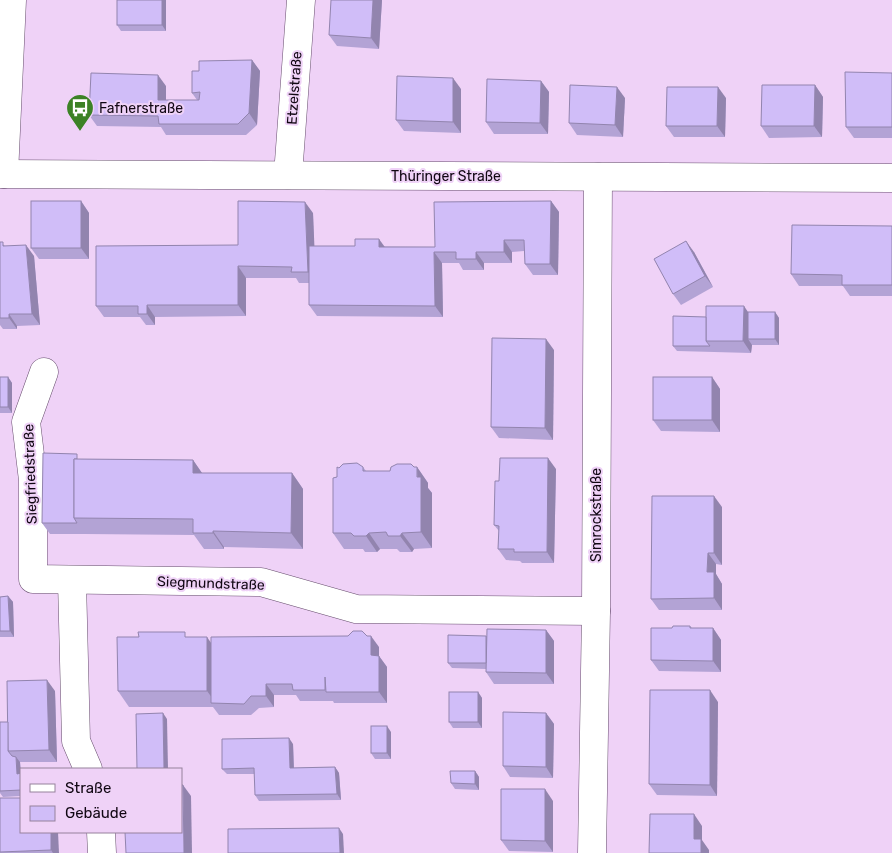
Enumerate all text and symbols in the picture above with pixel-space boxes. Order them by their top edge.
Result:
street label: Etzelstraße [283,51,306,125]
bus stop icon: Fafnerstraße [65,93,95,132]
place label: Fafnerstraße [99,100,183,117]
street label: Thüringer Straße [391,168,501,185]
street label: Siegfriedstraße [20,423,41,524]
street label: Simrockstraße [588,468,605,562]
street label: Siegmundstraße [157,573,265,594]
legend [20,768,182,833]
text: Straße [65,779,111,797]
text: Gebäude [65,804,127,822]

